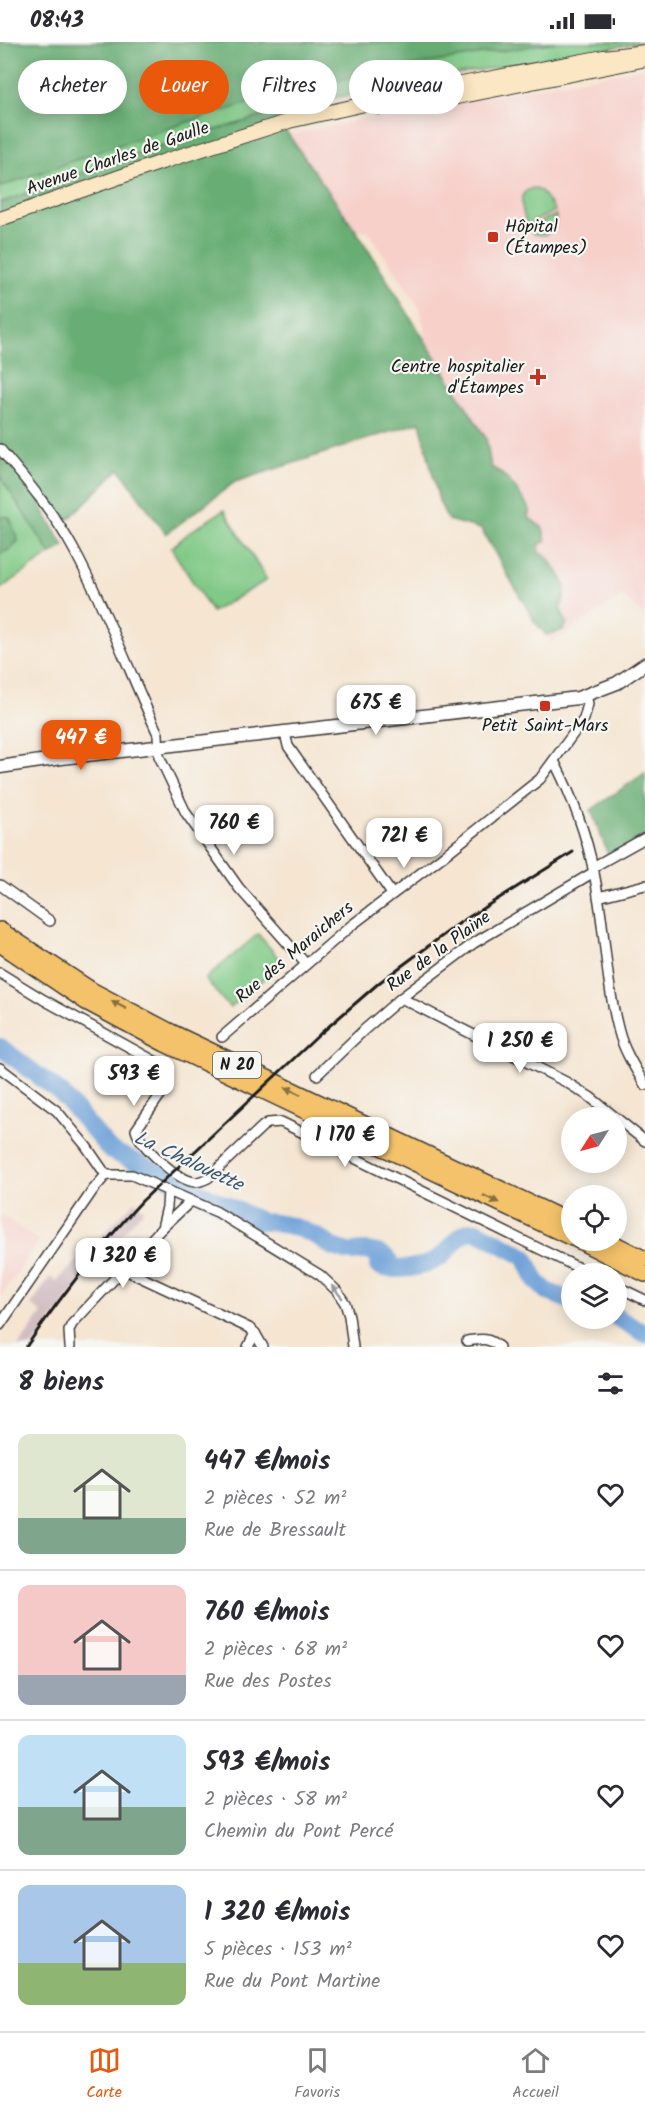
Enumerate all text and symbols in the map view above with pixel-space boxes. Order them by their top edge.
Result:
text: 08:43 [30,4,84,39]
chip: Acheter [18,60,127,114]
chip: Louer [139,60,229,114]
chip: Filtres [241,60,337,114]
chip: Nouveau [349,60,464,114]
street label: Avenue Charles de Gaulle [23,114,213,204]
place label: Hôpital (Étampes) [505,213,587,263]
marker: Hôpital (Étampes) [486,230,500,244]
place label: Centre hospitalier d'Étampes [391,353,525,403]
marker: Centre hospitalier d'Étampes [529,368,547,386]
pin: 675 € [334,685,418,736]
text: 675 € [351,688,401,720]
marker: Petit Saint-Mars [538,699,552,713]
place label: Petit Saint-Mars [482,712,609,741]
pin: 447 € [39,720,123,771]
text: 447 € [55,723,107,755]
pin: 760 € [192,805,276,856]
text: 760 € [209,808,259,840]
pin: 721 € [362,818,446,869]
text: 721 € [380,821,428,853]
street label: Rue des Maraichers [229,894,361,1011]
street label: Rue de la Plaine [381,904,497,1000]
one-way arrow [110,1000,128,1010]
pin: 1 250 € [465,1023,575,1074]
text: 1 250 € [487,1026,553,1058]
road number: N 20 [213,1052,261,1078]
pin: 593 € [92,1056,176,1107]
text: 593 € [108,1059,160,1091]
one-way arrow [285,1087,302,1096]
north arrow [561,1107,627,1173]
map controls [561,1107,627,1329]
pin: 1 170 € [290,1117,400,1168]
text: 1 170 € [315,1120,375,1152]
water label: La Chalouette [128,1123,250,1202]
button: locate [561,1185,627,1251]
one-way arrow [483,1195,500,1204]
pin: 1 320 € [68,1238,178,1289]
text: 1 320 € [90,1241,156,1273]
button: layers [561,1263,627,1329]
one-way arrow [330,1284,343,1300]
text: 8 biens [18,1362,104,1404]
icon: filters [594,1367,627,1400]
text: 447 €/mois [204,1441,331,1483]
icon: home [66,1458,138,1530]
icon: heart [594,1478,627,1511]
text: 2 pièces · 52 m² [204,1483,346,1515]
text: Rue de Bressault [204,1515,346,1547]
text: 760 €/mois [204,1592,330,1634]
icon: home [66,1609,138,1681]
icon: heart [594,1629,627,1662]
text: 2 pièces · 68 m² [204,1634,347,1666]
text: Rue des Postes [204,1666,332,1698]
text: 593 €/mois [204,1742,330,1784]
icon: home [66,1759,138,1831]
icon: heart [594,1779,627,1812]
text: 2 pièces · 58 m² [204,1784,347,1816]
text: Chemin du Pont Percé [204,1816,393,1848]
text: 1 320 €/mois [204,1892,350,1934]
icon: home [66,1909,138,1981]
icon: heart [594,1929,627,1962]
text: 5 pièces · 153 m² [204,1934,352,1966]
text: Rue du Pont Martine [204,1966,380,1998]
tab: Carte [86,2044,122,2105]
tab: Favoris [294,2044,340,2105]
tab: Accueil [512,2044,559,2105]

